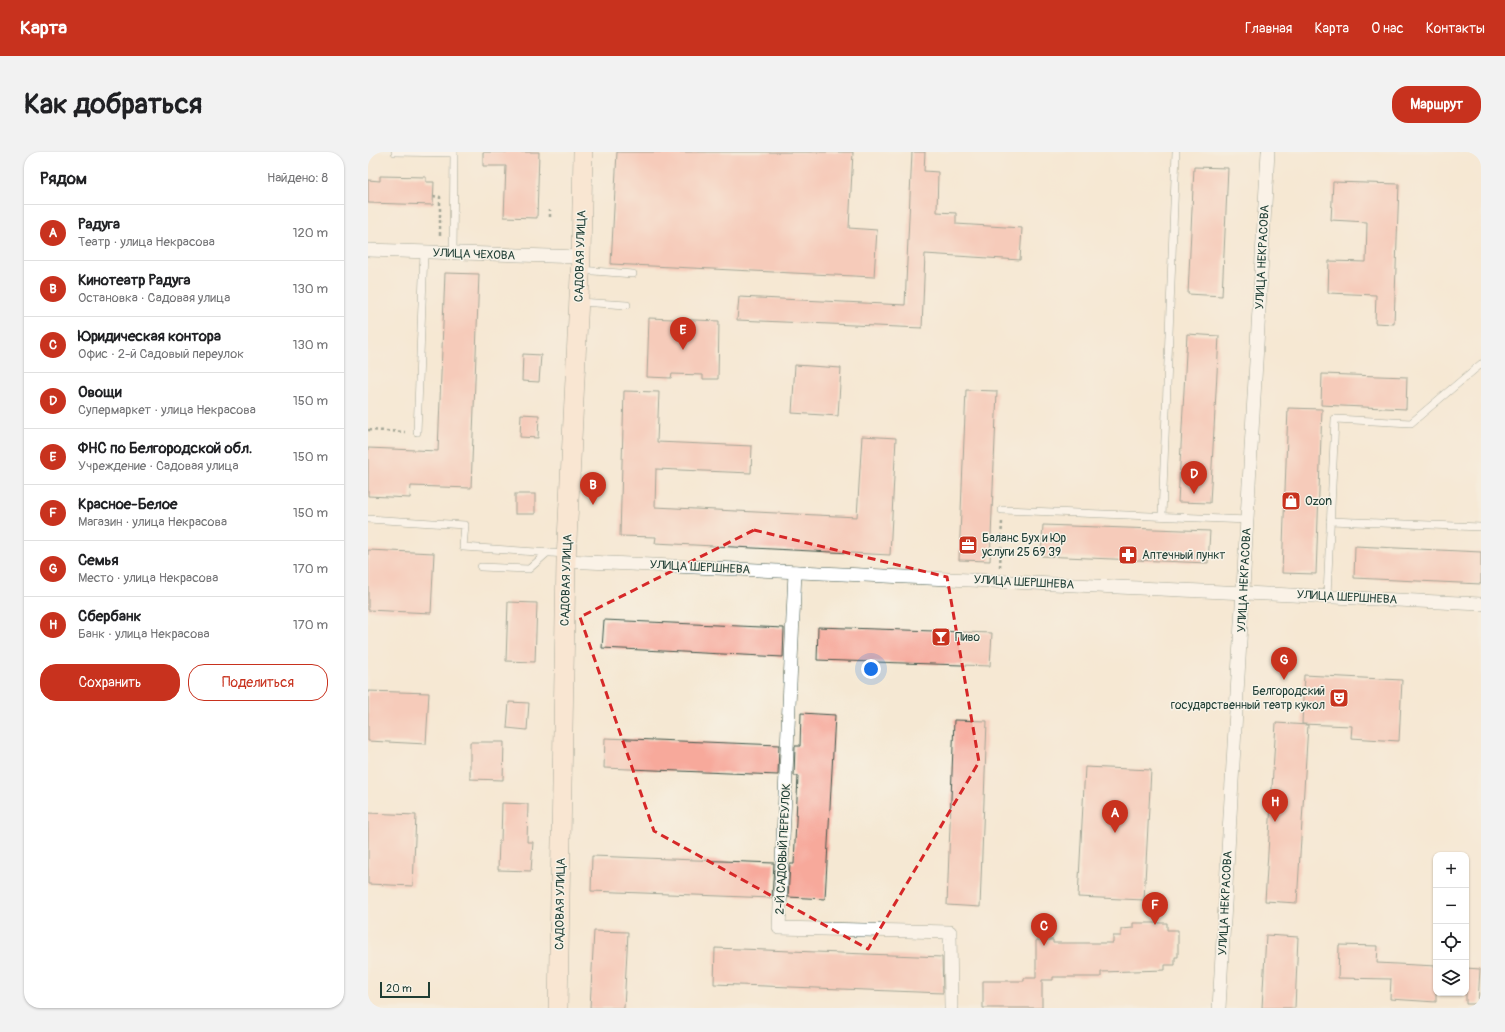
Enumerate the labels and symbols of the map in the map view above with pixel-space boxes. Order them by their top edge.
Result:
street label: УЛИЦА НЕКРАСОВА [1252,204,1273,310]
street label: САДОВАЯ УЛИЦА [571,210,590,302]
street label: УЛИЦА ЧЕХОВА [432,246,516,263]
pin: E [670,317,696,350]
pin: D [1181,461,1207,494]
pin: B [580,472,606,505]
shop icon: Ozon [1280,490,1302,512]
place label: Ozon [1305,494,1332,509]
street label: УЛИЦА НЕКРАСОВА [1234,527,1255,633]
place label: Баланс Бух и Юр услуги 25 69 39 [981,531,1067,560]
street label: САДОВАЯ УЛИЦА [557,534,576,626]
office icon: Баланс Бух и Юр услуги 25 69 39 [957,534,979,556]
pharmacy icon: Аптечный пункт [1117,544,1139,566]
place label: Аптечный пункт [1142,548,1225,563]
street label: УЛИЦА ШЕРШНЕВА [649,557,751,578]
street label: УЛИЦА ШЕРШНЕВА [973,572,1075,593]
street label: УЛИЦА ШЕРШНЕВА [1296,587,1398,608]
bar icon: Пиво [930,626,952,648]
place label: Пиво [955,630,980,645]
pin: G [1271,647,1297,680]
your location [861,659,881,679]
place label: Белгородский государственный театр кукол [1171,684,1325,713]
theatre icon: Белгородский государственный театр кукол [1328,687,1350,709]
street label: 2-Й САДОВЫЙ ПЕРЕУЛОК [773,783,794,915]
pin: H [1262,789,1288,822]
pin: A [1102,800,1128,833]
street label: УЛИЦА НЕКРАСОВА [1215,850,1236,956]
street label: САДОВАЯ УЛИЦА [552,858,569,950]
pin: F [1142,892,1168,925]
pin: C [1031,913,1057,946]
scale bar [380,980,430,999]

